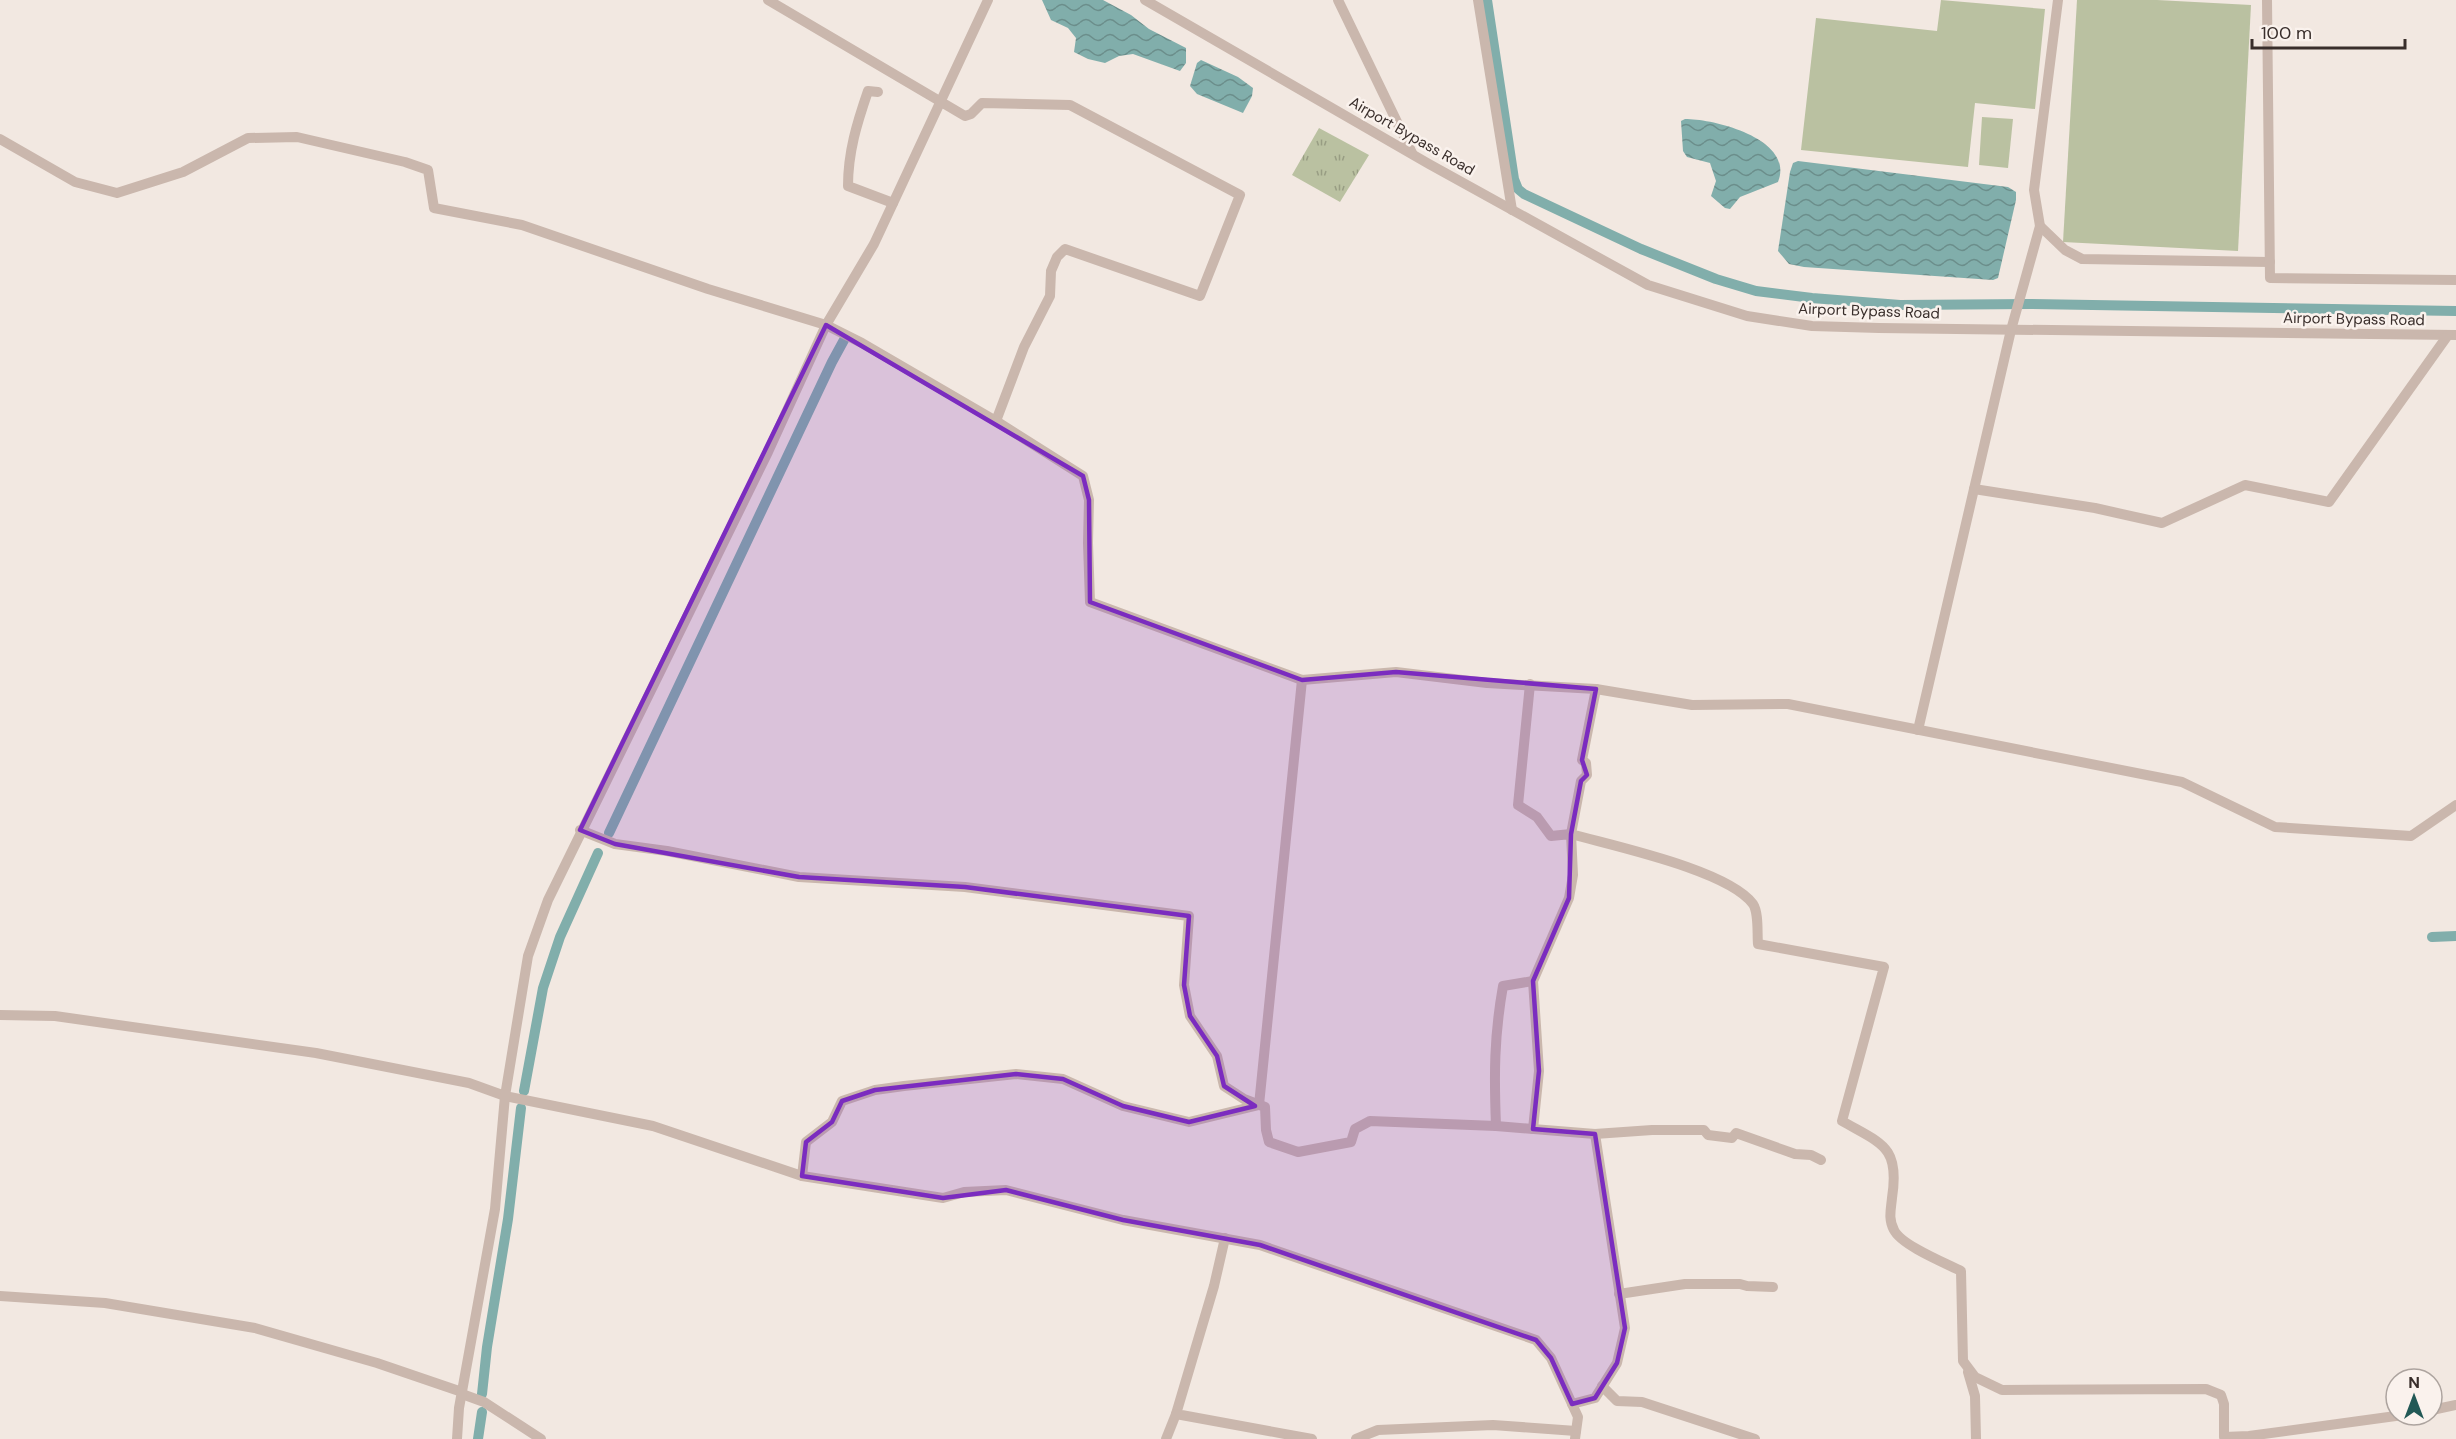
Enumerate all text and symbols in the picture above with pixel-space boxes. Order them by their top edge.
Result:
scale bar [2252,12,2405,50]
text: 100 m [2261,21,2312,45]
street label: Airport Bypass Road [1346,92,1478,180]
street label: Airport Bypass Road [1798,299,1940,323]
street label: Airport Bypass Road [2283,308,2425,330]
north arrow [2384,1367,2444,1427]
text: N [2408,1372,2420,1393]

